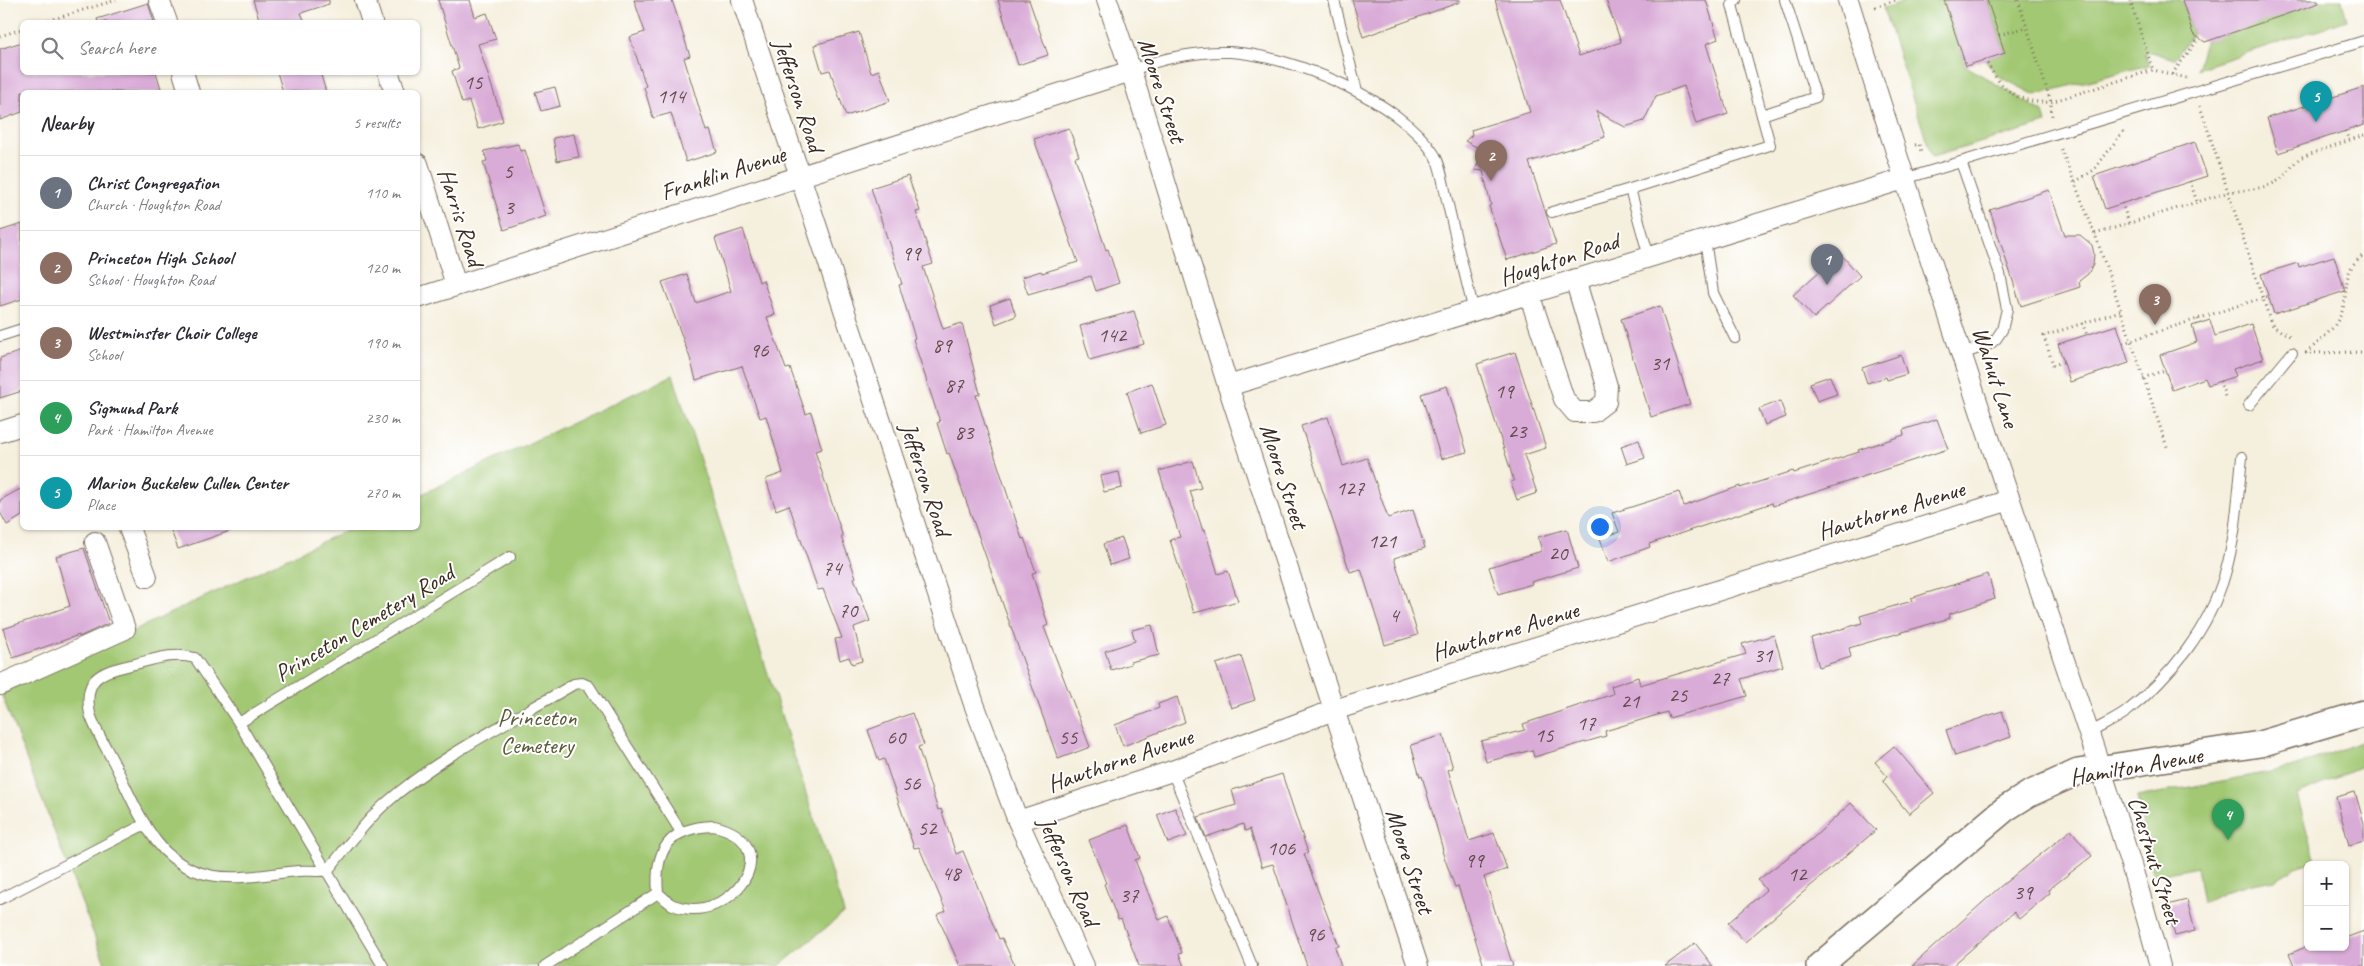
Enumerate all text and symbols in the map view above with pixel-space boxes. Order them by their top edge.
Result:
search box [20,20,420,75]
icon: search [38,34,66,62]
street label: Jefferson Road [766,34,832,159]
street label: Moore Street [1131,34,1194,148]
text: Search here [78,36,155,60]
house number: 15 [464,69,484,95]
pin: 5 [2300,81,2332,122]
house number: 114 [657,83,688,109]
text: Nearby [40,110,93,136]
text: 5 results [353,113,400,133]
street label: Franklin Avenue [657,138,791,207]
pin: 2 [1475,140,1507,181]
house number: 5 [503,158,514,184]
street label: Harris Road [431,164,492,273]
text: Christ Congregation [87,171,219,195]
text: 1 [52,183,60,203]
text: 110 m [366,183,400,203]
house number: 3 [504,194,515,220]
text: Church · Houghton Road [87,195,220,215]
street label: Houghton Road [1496,225,1626,292]
house number: 99 [902,240,922,266]
pin: 1 [1811,244,1843,285]
text: Princeton High School [87,246,233,270]
text: 2 [52,258,60,278]
text: 120 m [366,258,400,278]
text: School · Houghton Road [87,270,214,290]
pin: 3 [2139,284,2171,325]
text: Westminster Choir College [87,321,257,345]
house number: 142 [1098,322,1128,348]
street label: Walnut Lane [1966,323,2027,433]
house number: 89 [933,332,953,358]
text: 3 [52,333,60,353]
text: 190 m [366,333,400,353]
house number: 96 [750,337,769,363]
text: School [87,345,121,365]
house number: 31 [1651,350,1671,376]
house number: 87 [945,372,965,398]
house number: 19 [1495,378,1515,404]
text: Sigmund Park [87,396,177,420]
text: 4 [52,408,60,428]
text: 230 m [366,408,400,428]
street label: Jefferson Road [893,418,959,543]
house number: 23 [1508,418,1528,444]
house number: 83 [955,419,975,445]
text: Park · Hamilton Avenue [87,420,213,440]
street label: Moore Street [1253,420,1316,534]
text: Marion Buckelew Cullen Center [87,471,288,495]
street label: Hawthorne Avenue [1814,473,1970,547]
house number: 127 [1336,475,1366,501]
text: 5 [53,483,59,503]
text: 270 m [366,483,400,503]
text: Place [87,495,115,515]
your location [1587,514,1613,540]
house number: 121 [1368,528,1398,554]
house number: 20 [1549,540,1569,566]
house number: 74 [823,555,844,581]
street label: Princeton Cemetery Road [269,556,462,688]
street label: Hawthorne Avenue [1428,594,1584,668]
house number: 70 [839,597,859,623]
house number: 4 [1389,602,1401,628]
house number: 31 [1754,642,1774,668]
house number: 27 [1711,665,1731,691]
house number: 25 [1669,682,1689,708]
house number: 21 [1621,688,1641,714]
park label: Princeton Cemetery [497,702,577,760]
house number: 17 [1577,710,1597,736]
street label: Hawthorne Avenue [1043,720,1199,799]
house number: 15 [1535,722,1555,748]
house number: 60 [887,724,907,750]
house number: 55 [1059,724,1079,750]
street label: Hamilton Avenue [2067,739,2207,792]
house number: 56 [902,770,921,796]
street label: Chestnut Street [2121,793,2189,929]
pin: 4 [2212,799,2244,840]
street label: Moore Street [1379,805,1442,919]
street label: Jefferson Road [1031,811,1108,934]
house number: 52 [918,815,938,841]
house number: 106 [1267,835,1296,861]
house number: 99 [1465,847,1485,873]
house number: 48 [942,860,963,886]
house number: 12 [1788,861,1808,887]
map controls [2304,861,2349,951]
button: + [2304,861,2349,906]
house number: 39 [2014,879,2034,905]
house number: 37 [1120,882,1140,908]
button: − [2304,906,2349,951]
house number: 96 [1306,921,1325,947]

